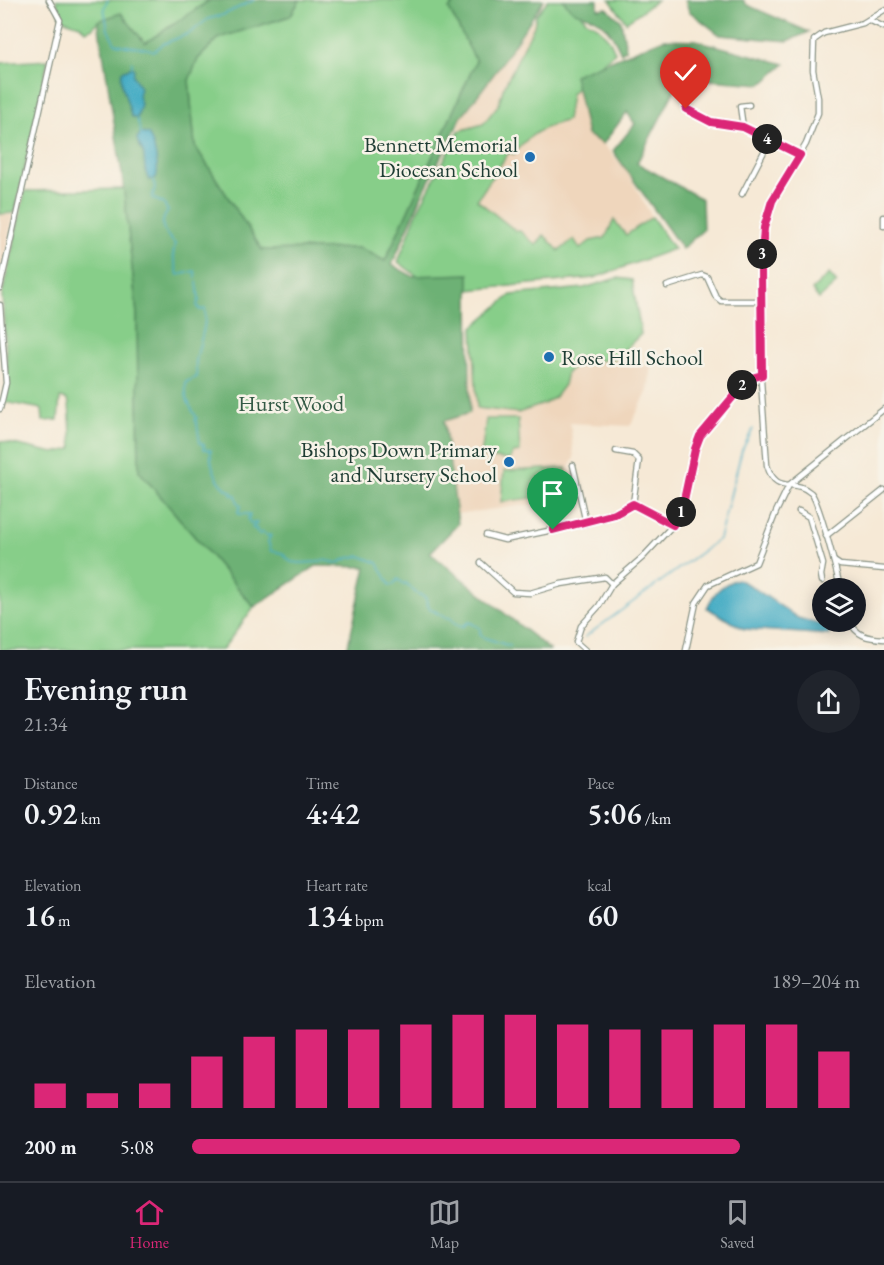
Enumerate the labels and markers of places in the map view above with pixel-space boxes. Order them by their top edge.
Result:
pin [660,47,711,109]
pin: 4 [752,124,782,154]
place label: Bennett Memorial Diocesan School [364,130,518,184]
marker: Bennett Memorial Diocesan School [523,150,537,164]
pin: 3 [747,239,777,269]
place label: Rose Hill School [561,343,703,372]
marker: Rose Hill School [542,350,556,364]
pin: 2 [727,370,757,400]
place label: Bishops Down Primary and Nursery School [300,435,497,489]
marker: Bishops Down Primary and Nursery School [502,455,516,469]
pin [527,468,578,530]
pin: 1 [666,497,696,527]

